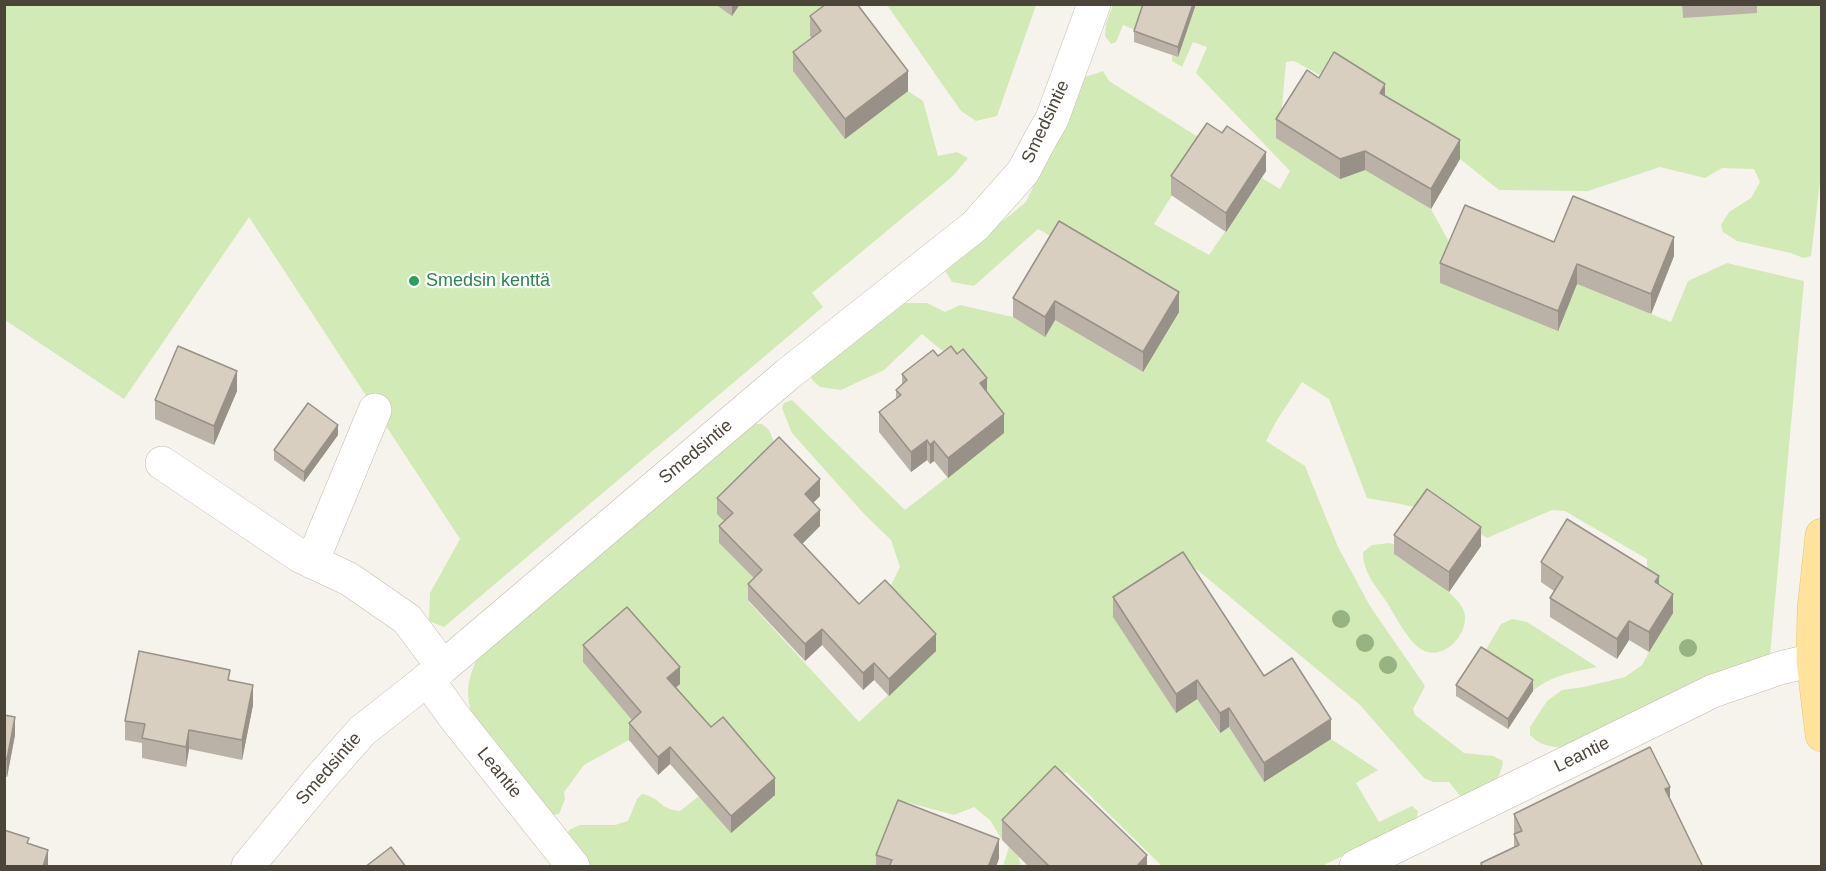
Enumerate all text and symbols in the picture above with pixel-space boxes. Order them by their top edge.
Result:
street label: Smedsintie [1017,77,1075,167]
place label: Smedsin kenttä [426,270,550,292]
marker: Smedsin kenttä [407,274,421,288]
street label: Smedsintie [655,415,737,489]
street label: Smedsintie [292,728,366,810]
street label: Leantie [1551,732,1613,778]
street label: Leantie [472,743,526,803]

